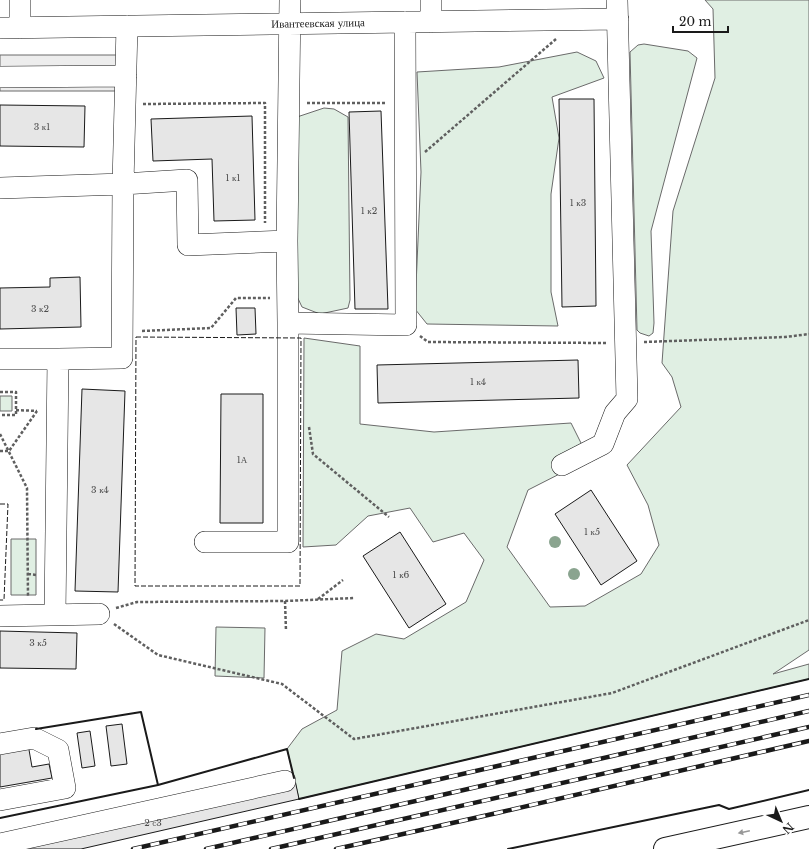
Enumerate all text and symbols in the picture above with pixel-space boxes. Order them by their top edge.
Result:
scale bar [673,8,728,34]
text: 20 m [679,14,711,29]
street label: Ивантеевская улица [271,15,365,31]
house number: 3 к1 [34,121,50,132]
house number: 1 к1 [226,172,240,183]
house number: 1 к3 [570,197,586,208]
house number: 1 к2 [361,205,377,216]
house number: 3 к2 [31,303,49,314]
house number: 1 к4 [470,376,486,387]
house number: 1А [237,454,248,465]
house number: 3 к4 [91,484,109,495]
house number: 1 к5 [584,526,600,537]
house number: 1 к6 [393,569,410,580]
house number: 3 к5 [29,637,47,648]
north arrow [761,801,801,841]
house number: 2 с3 [144,817,162,828]
text: N [779,820,797,837]
one-way arrow [737,829,750,835]

